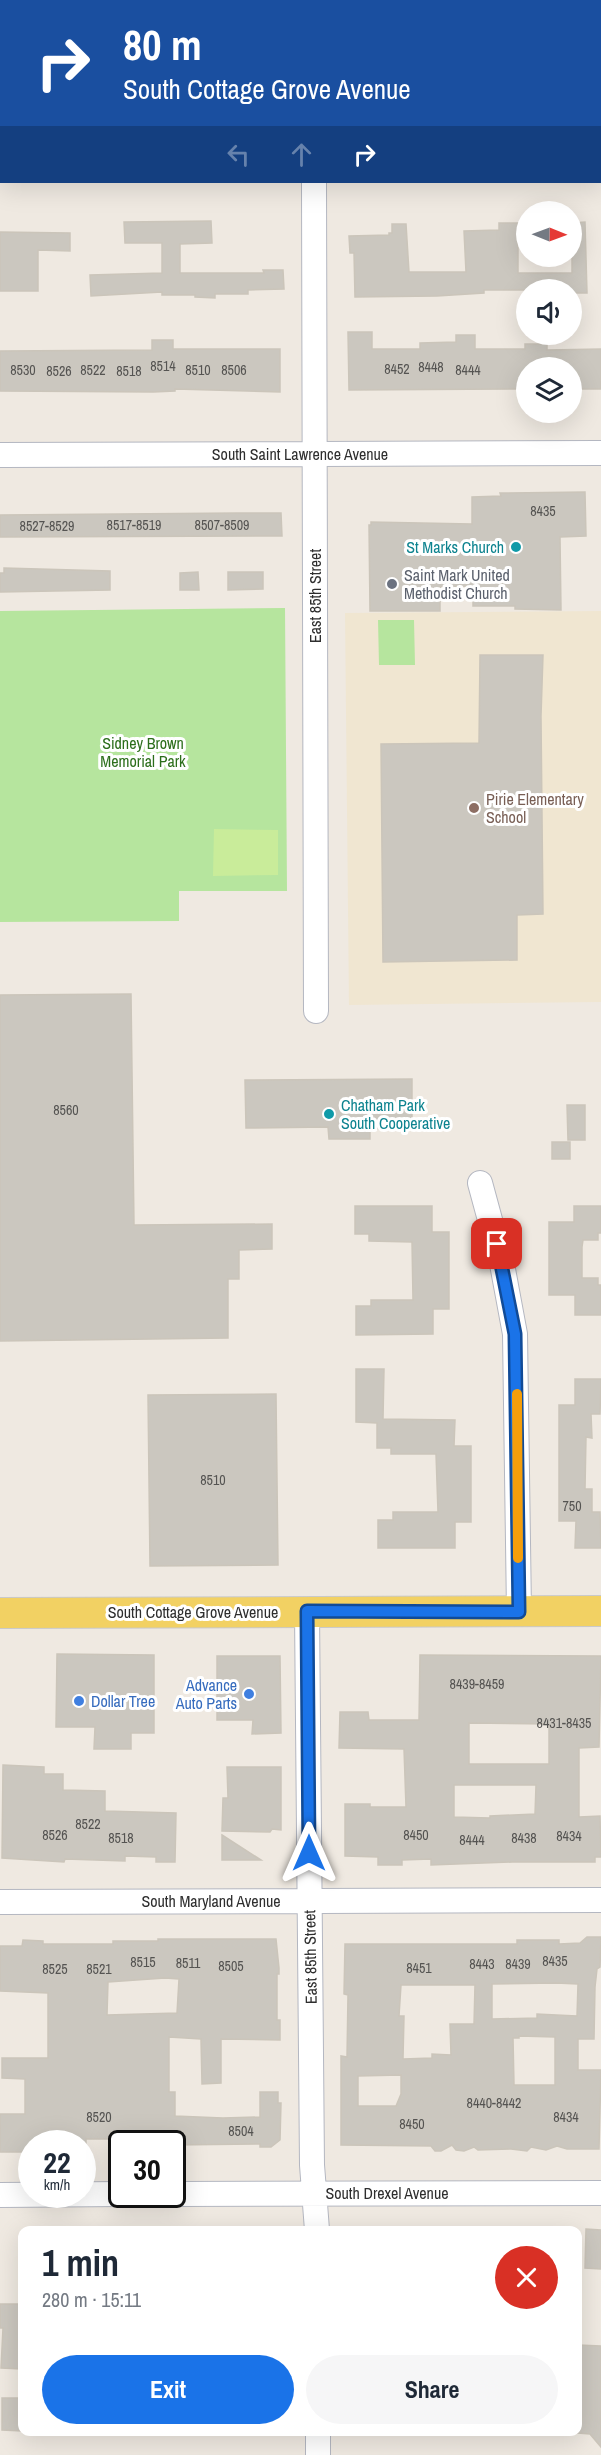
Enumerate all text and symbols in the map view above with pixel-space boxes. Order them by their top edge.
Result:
text: 80 m [123,17,202,73]
icon: right [24,24,102,102]
text: South Cottage Grove Avenue [123,71,411,107]
icon: left [222,138,255,171]
icon: ahead [285,138,318,171]
icon: right [348,138,381,171]
north arrow [516,201,582,267]
map controls [516,201,582,423]
button: sound [516,279,582,345]
house number: 8514 [150,357,176,375]
button: layers [516,357,582,423]
house number: 8448 [418,358,444,376]
house number: 8452 [384,360,410,378]
house number: 8530 [10,361,36,379]
house number: 8522 [80,361,106,379]
house number: 8510 [185,361,211,379]
house number: 8506 [221,361,247,379]
house number: 8444 [455,361,481,379]
house number: 8526 [46,362,72,380]
house number: 8518 [116,362,142,380]
street label: South Saint Lawrence Avenue [212,443,388,465]
house number: 8435 [530,502,556,520]
house number: 8517-8519 [107,516,161,534]
house number: 8507-8509 [195,516,249,534]
house number: 8527-8529 [20,517,74,535]
place label: St Marks Church [406,536,504,558]
marker: St Marks Church [509,540,523,554]
street label: East 85th Street [304,549,326,643]
place label: Saint Mark United Methodist Church [404,564,510,604]
marker: Saint Mark United Methodist Church [385,577,399,591]
park label: Sidney Brown Memorial Park [100,732,186,772]
place label: Pirie Elementary School [486,788,584,828]
marker: Pirie Elementary School [467,801,481,815]
place label: Chatham Park South Cooperative [341,1094,450,1134]
house number: 8560 [53,1101,79,1119]
marker: Chatham Park South Cooperative [322,1107,336,1121]
pin [471,1218,522,1269]
icon: arrive [480,1227,513,1260]
house number: 8510 [200,1471,226,1489]
house number: 750 [562,1497,582,1515]
street label: South Cottage Grove Avenue [108,1601,278,1623]
place label: Advance Auto Parts [175,1674,237,1714]
house number: 8439-8459 [450,1675,504,1693]
marker: Advance Auto Parts [242,1687,256,1701]
place label: Dollar Tree [91,1690,155,1712]
marker: Dollar Tree [72,1694,86,1708]
house number: 8431-8435 [537,1714,591,1732]
house number: 8522 [75,1815,101,1833]
position arrow [277,1821,341,1885]
house number: 8526 [42,1826,68,1844]
house number: 8450 [403,1826,429,1844]
house number: 8434 [556,1827,582,1845]
house number: 8518 [108,1829,134,1847]
house number: 8438 [511,1829,537,1847]
house number: 8444 [459,1831,485,1849]
street label: South Maryland Avenue [141,1890,281,1912]
street label: East 85th Street [298,1909,322,2004]
house number: 8435 [542,1952,568,1970]
house number: 8515 [130,1953,156,1971]
house number: 8511 [176,1954,201,1972]
house number: 8443 [469,1955,495,1973]
house number: 8439 [505,1955,531,1973]
house number: 8505 [218,1957,244,1975]
house number: 8451 [406,1959,432,1977]
house number: 8525 [42,1960,68,1978]
house number: 8521 [86,1960,112,1978]
house number: 8440-8442 [467,2094,521,2112]
house number: 8520 [86,2108,112,2126]
house number: 8434 [553,2108,579,2126]
house number: 8450 [399,2115,425,2133]
house number: 8504 [228,2122,254,2140]
speed limit sign: 30 [108,2130,186,2208]
text: 22 [43,2142,71,2182]
text: km/h [44,2174,70,2195]
street label: South Drexel Avenue [325,2182,449,2204]
text: 1 min [42,2239,119,2287]
button: close [495,2246,558,2309]
text: 280 m · 15:11 [42,2286,141,2313]
button: Exit [42,2355,294,2424]
button: Share [306,2355,558,2424]

